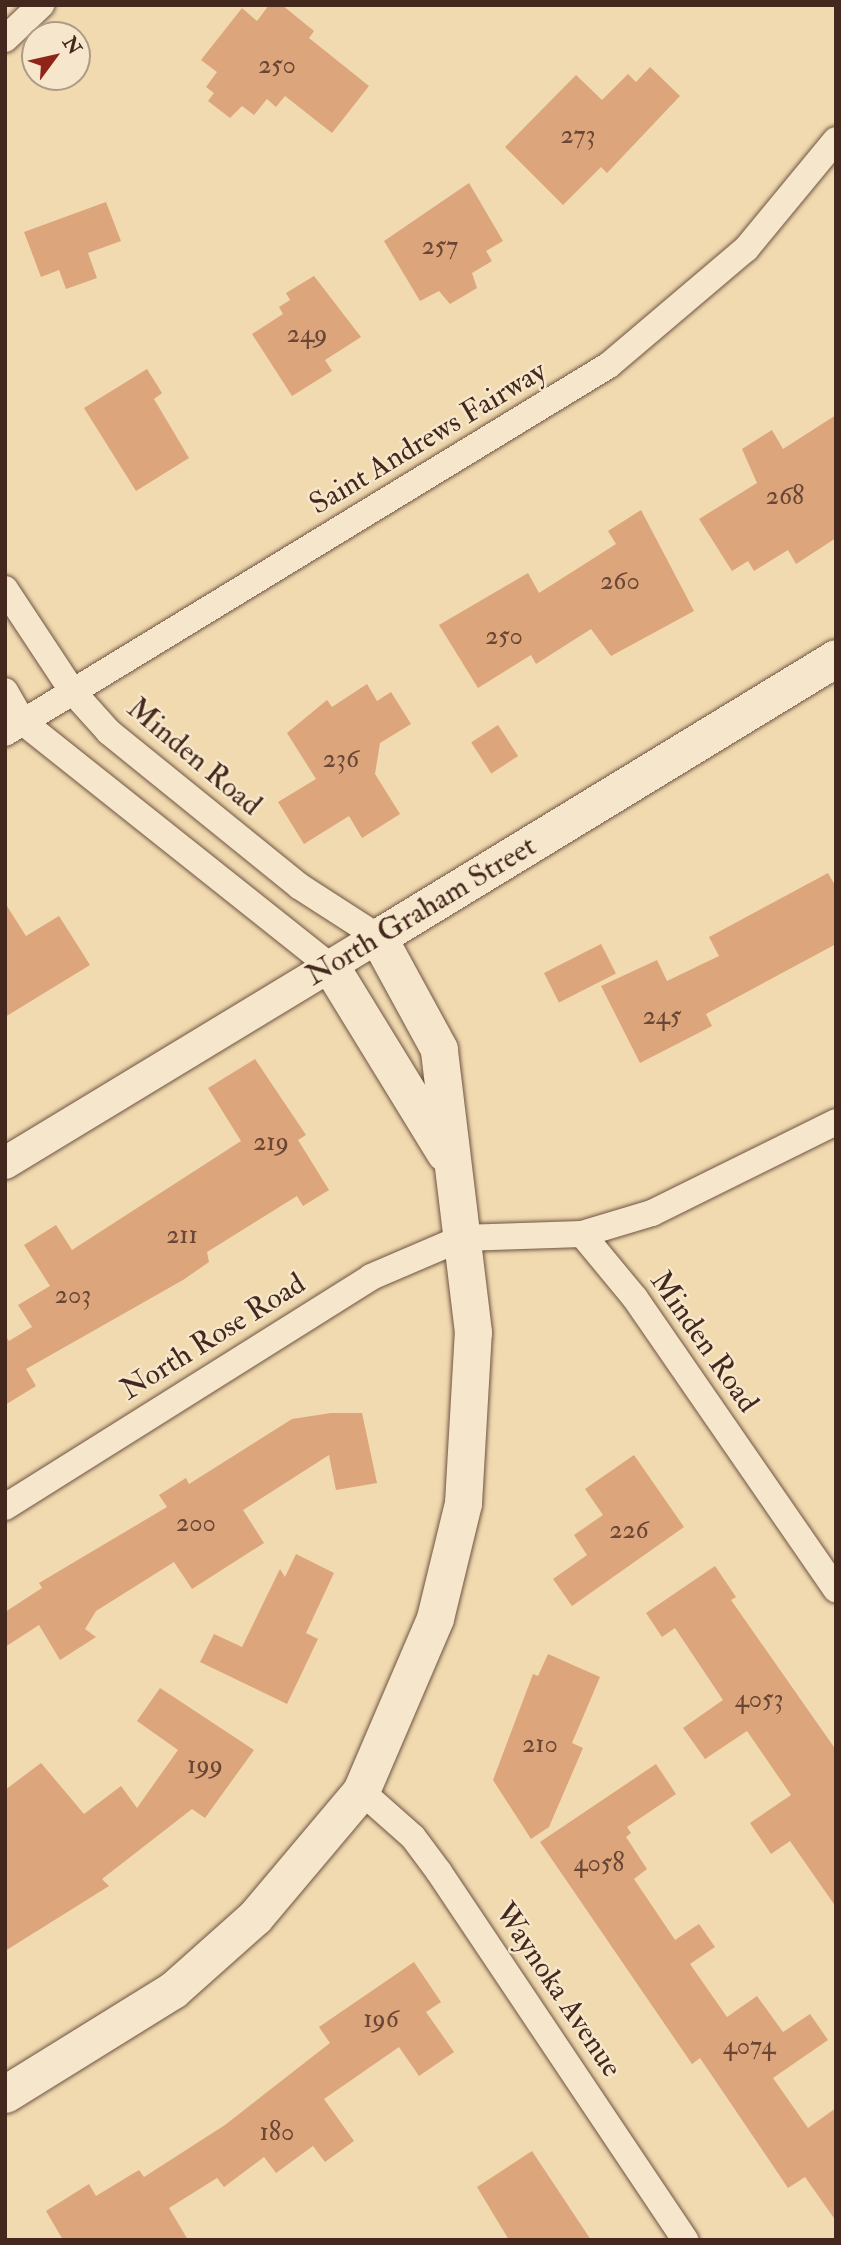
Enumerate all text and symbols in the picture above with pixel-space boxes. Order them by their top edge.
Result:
north arrow [21,21,91,91]
text: N [57,32,87,59]
house number: 250 [258,50,296,82]
house number: 273 [560,120,596,152]
house number: 257 [422,231,458,263]
house number: 249 [287,319,327,351]
street label: Saint Andrews Fairway [303,353,553,523]
house number: 268 [766,481,804,513]
house number: 260 [600,566,640,598]
house number: 250 [485,621,523,653]
street label: Minden Road [120,690,268,824]
house number: 236 [323,744,359,776]
street label: North Graham Street [299,828,543,994]
house number: 245 [643,1001,681,1033]
house number: 219 [253,1127,289,1159]
house number: 211 [166,1220,198,1252]
street label: Minden Road [642,1264,766,1420]
street label: North Rose Road [114,1266,312,1408]
house number: 203 [55,1280,91,1312]
house number: 200 [176,1508,216,1540]
house number: 226 [609,1515,649,1547]
house number: 4053 [735,1684,783,1716]
house number: 210 [522,1729,558,1761]
house number: 199 [187,1750,223,1782]
house number: 4058 [574,1848,624,1880]
street label: Waynoka Avenue [486,1896,630,2084]
house number: 196 [363,2004,399,2036]
house number: 4074 [723,2031,775,2063]
house number: 180 [260,2117,294,2149]

